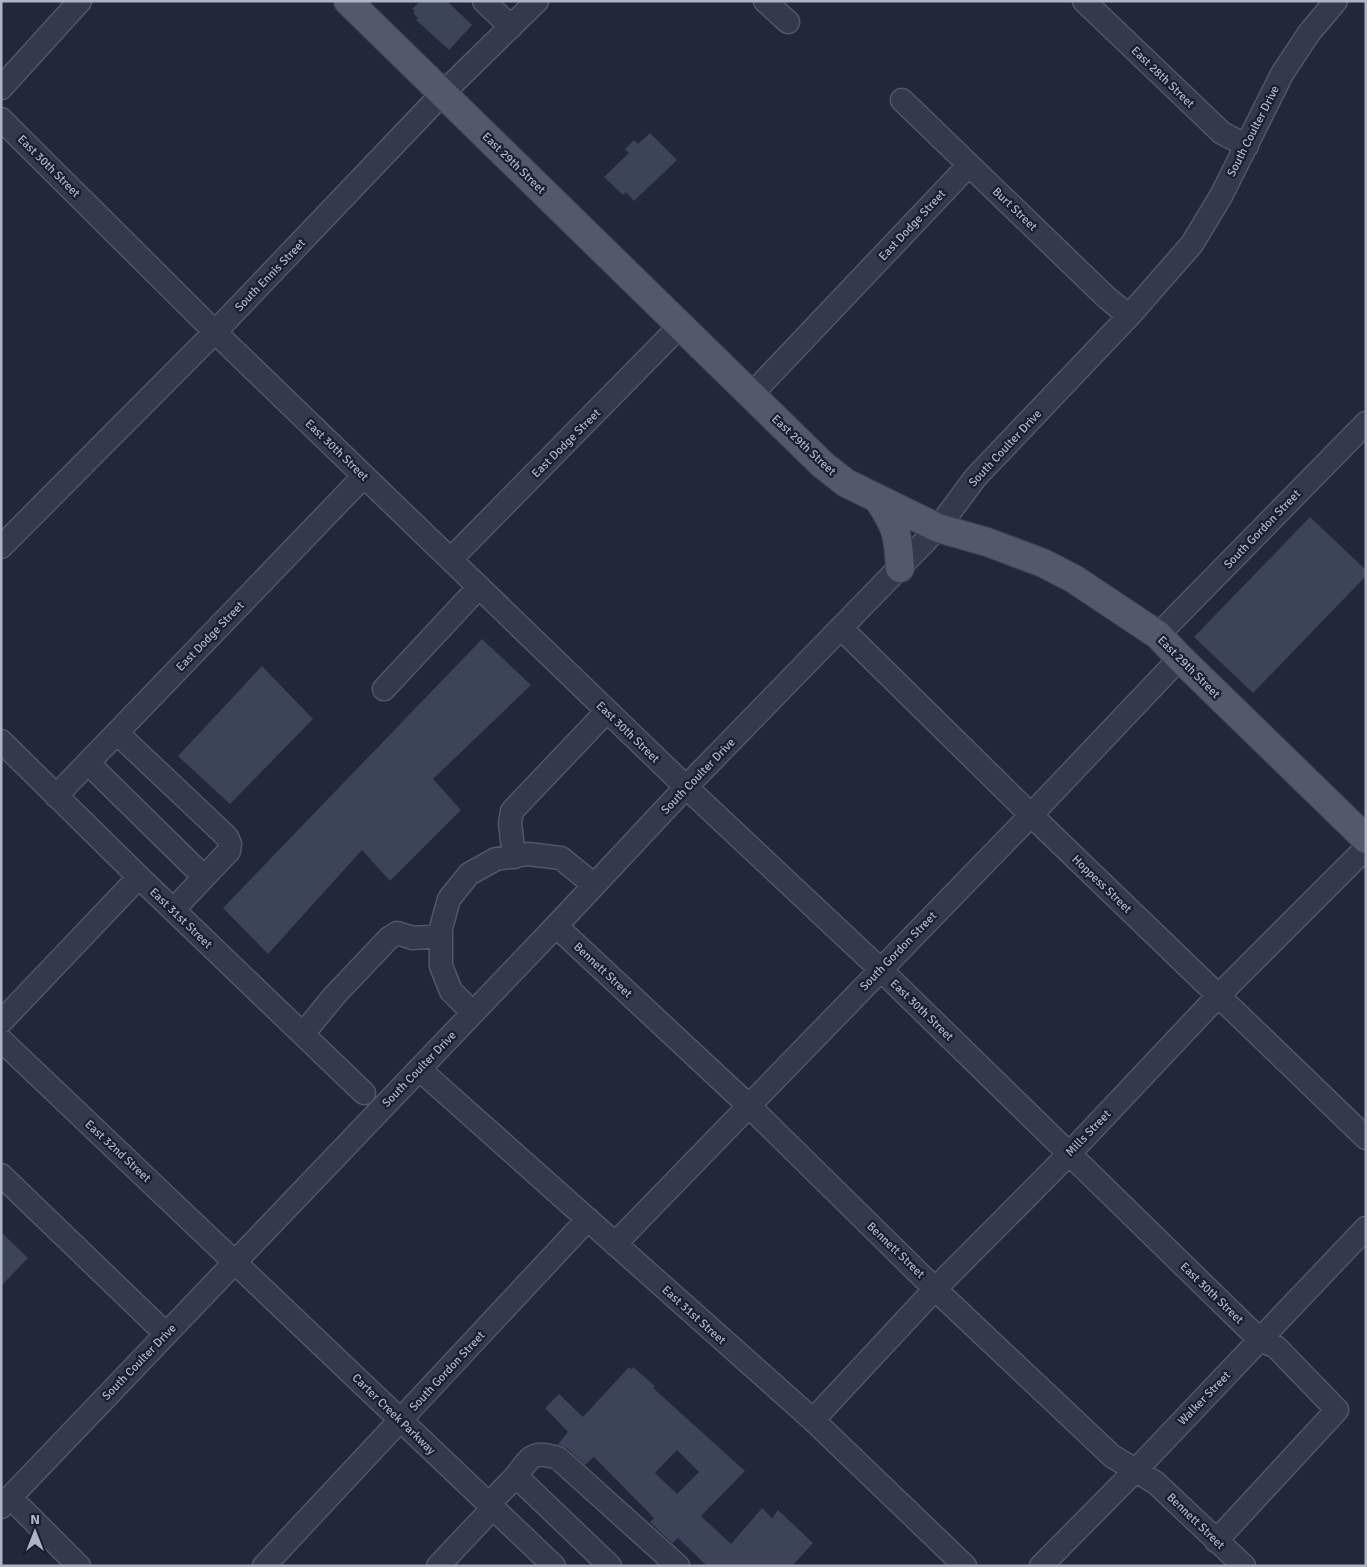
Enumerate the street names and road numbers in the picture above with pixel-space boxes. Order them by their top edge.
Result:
street label: East 28th Street [1128,43,1198,111]
street label: South Coulter Drive [1224,83,1283,179]
street label: East 29th Street [479,129,549,197]
street label: East 30th Street [14,132,83,201]
street label: Burt Street [989,184,1040,234]
street label: East Dodge Street [876,187,949,264]
street label: South Ennis Street [232,236,309,315]
street label: East Dodge Street [529,406,604,481]
street label: South Coulter Drive [966,407,1045,490]
street label: East 29th Street [768,412,839,479]
street label: East 30th Street [302,416,372,484]
street label: South Gordon Street [1221,487,1304,572]
street label: East Dodge Street [173,598,248,674]
street label: East 29th Street [1154,633,1223,702]
street label: East 30th Street [593,698,663,766]
street label: South Coulter Drive [658,735,739,818]
street label: Hoppess Street [1069,852,1135,917]
street label: East 31st Street [146,885,215,952]
street label: South Gordon Street [857,909,940,994]
street label: Bennett Street [570,939,635,1001]
street label: East 30th Street [887,976,957,1044]
street label: South Coulter Drive [379,1028,460,1111]
street label: Mills Street [1062,1107,1114,1160]
street label: East 32nd Street [82,1117,154,1186]
street label: Bennett Street [864,1219,928,1282]
street label: East 30th Street [1177,1259,1247,1327]
street label: East 31st Street [658,1283,729,1348]
street label: South Coulter Drive [99,1321,180,1404]
street label: South Gordon Street [406,1328,488,1415]
street label: Walker Street [1175,1368,1234,1429]
street label: Carter Creek Parkway [349,1371,439,1458]
street label: Bennett Street [1164,1490,1228,1553]

